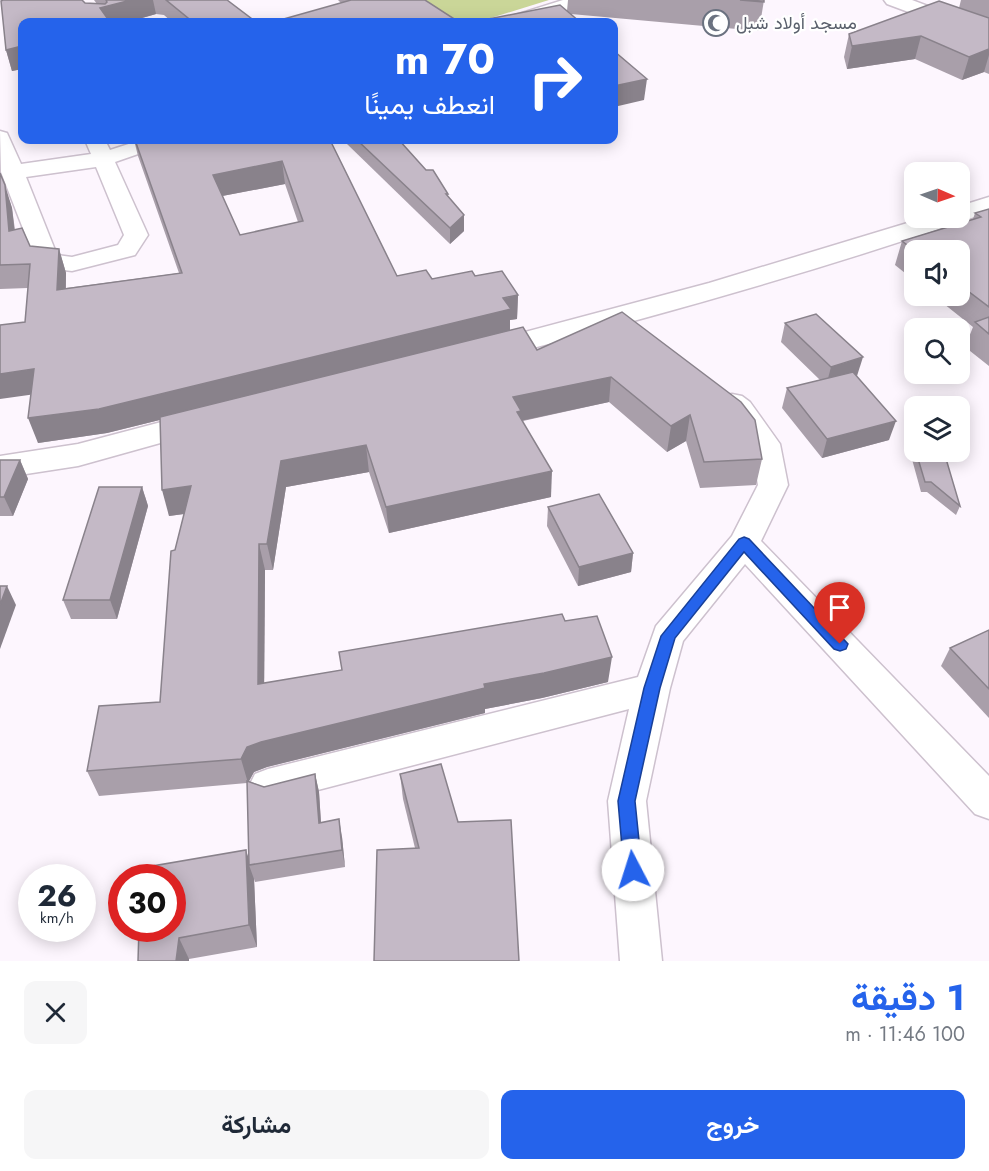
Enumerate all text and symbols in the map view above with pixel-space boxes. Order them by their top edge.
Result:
mosque icon: مسجد أولاد شبل [701,8,731,38]
place label: مسجد أولاد شبل [736,10,857,36]
text: 70 m [395,29,495,90]
icon: right [516,42,594,120]
text: انعطف يمينًا [364,85,495,124]
north arrow [904,162,970,228]
map controls [904,162,970,462]
button: sound [904,240,970,306]
button: search [904,318,970,384]
button: layers [904,396,970,462]
pin [814,582,865,644]
icon: arrive [823,591,856,624]
position arrow [601,838,665,902]
speed limit sign: 30 [108,864,186,942]
text: 26 [37,874,77,917]
text: km/h [40,907,74,929]
text: 1 دقيقة [851,971,965,1023]
button: close [24,981,87,1044]
text: 100 m · 11:46 [845,1020,965,1049]
button: مشاركة [24,1090,489,1159]
button: خروج [501,1090,965,1159]

